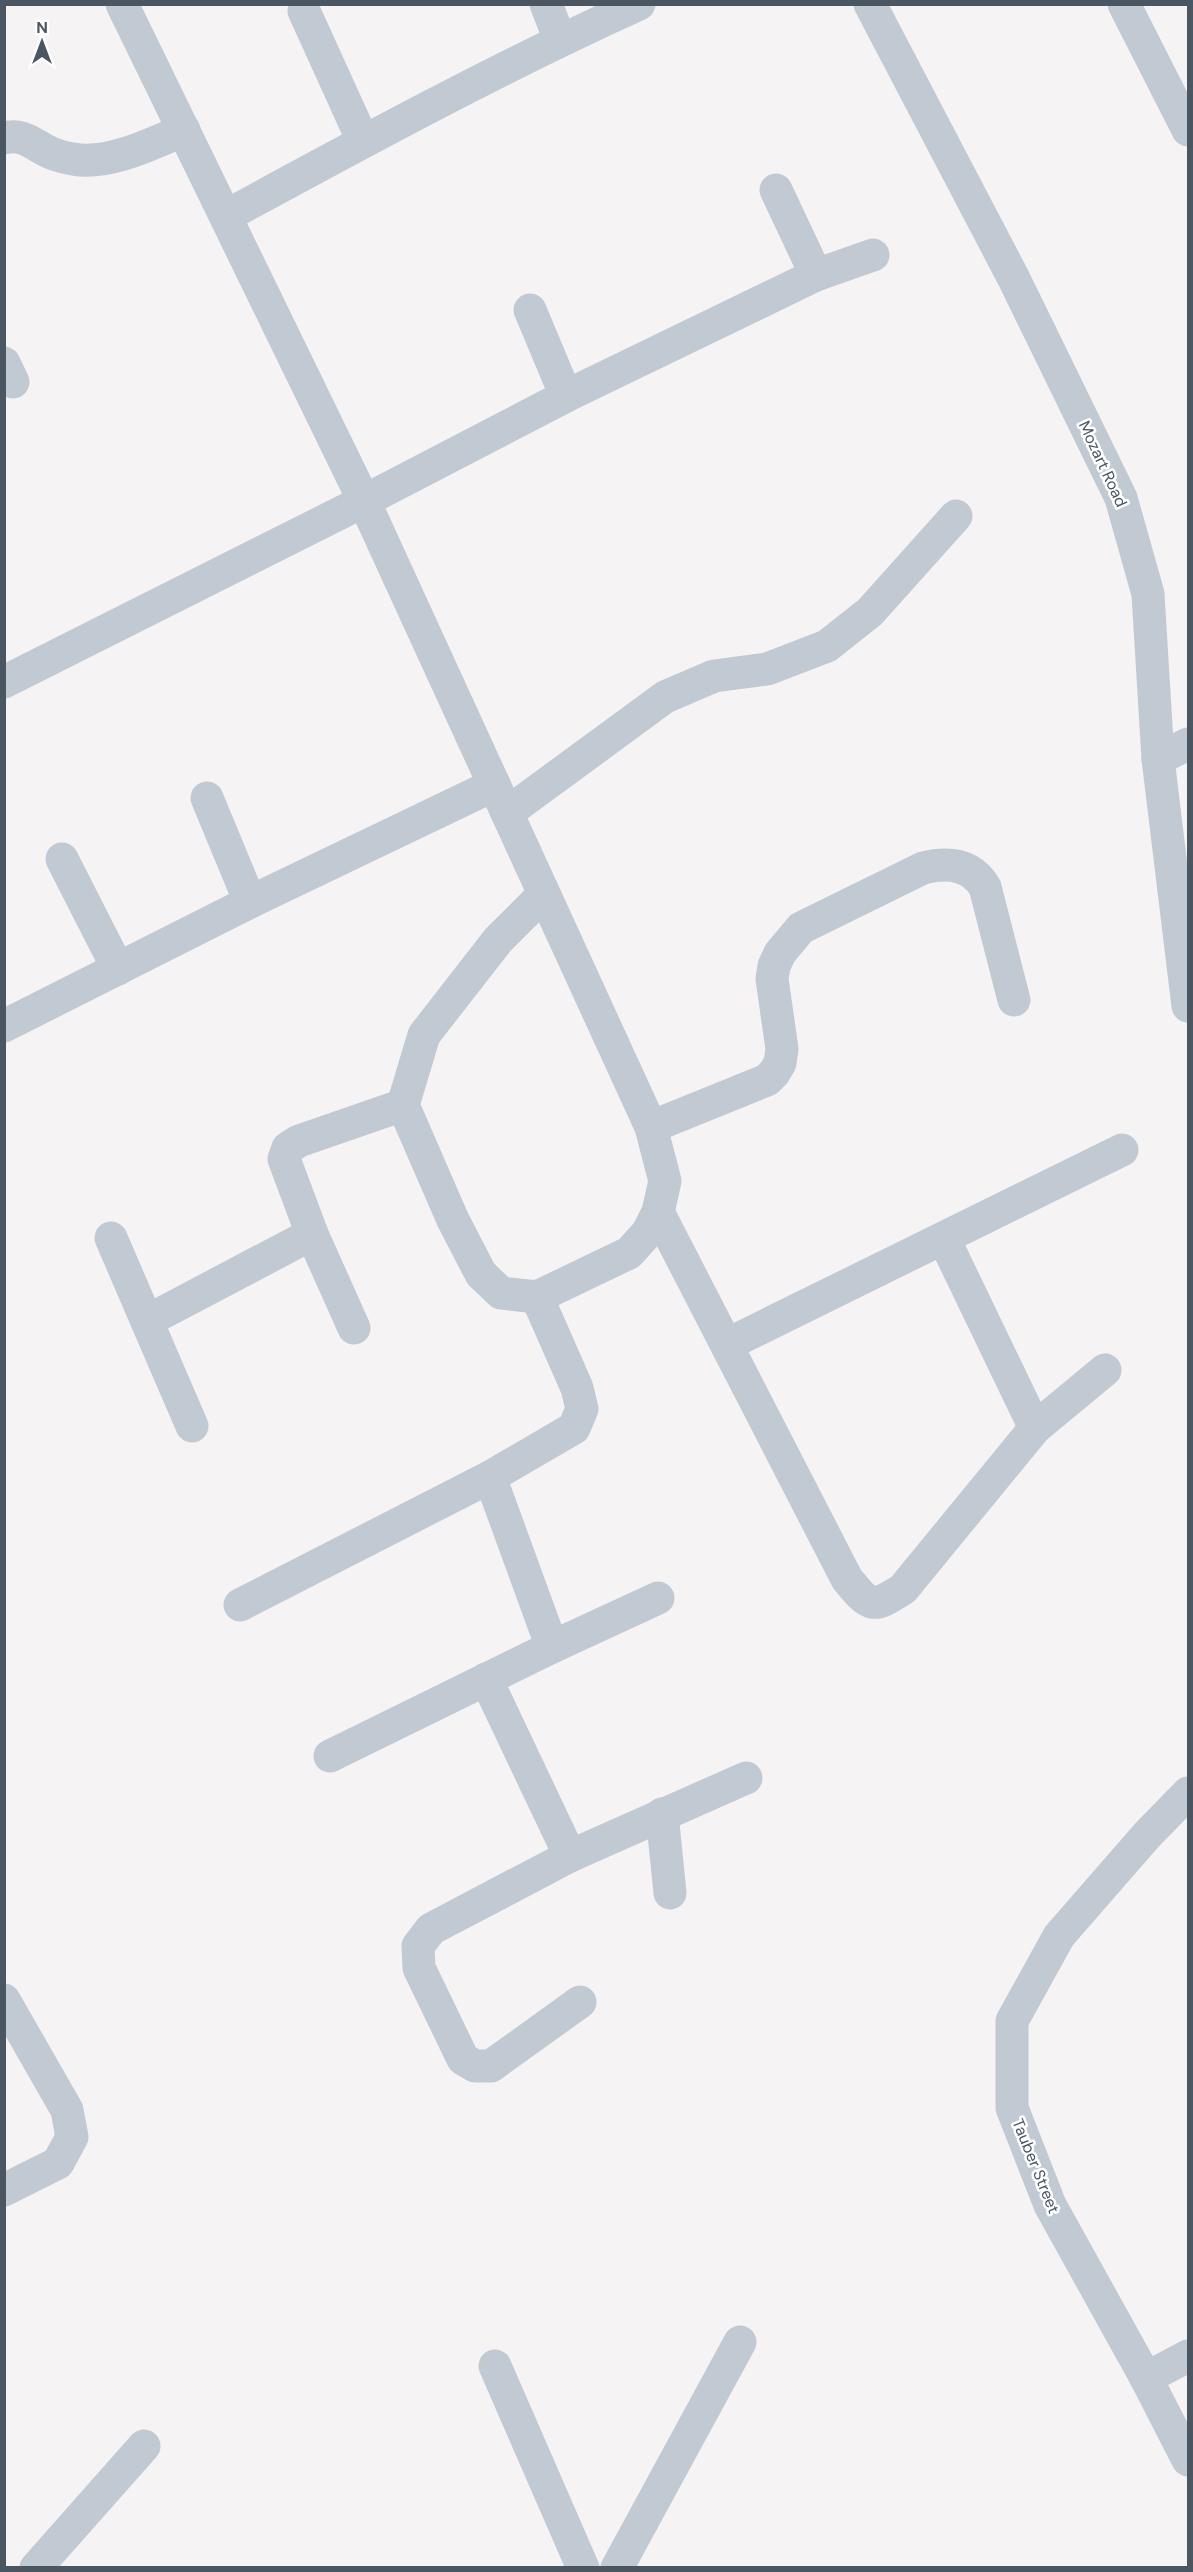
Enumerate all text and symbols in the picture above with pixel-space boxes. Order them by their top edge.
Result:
north arrow [12,12,72,72]
text: N [36,17,48,38]
street label: Mozart Road [1074,418,1132,510]
street label: Tauber Street [1007,2116,1065,2216]

